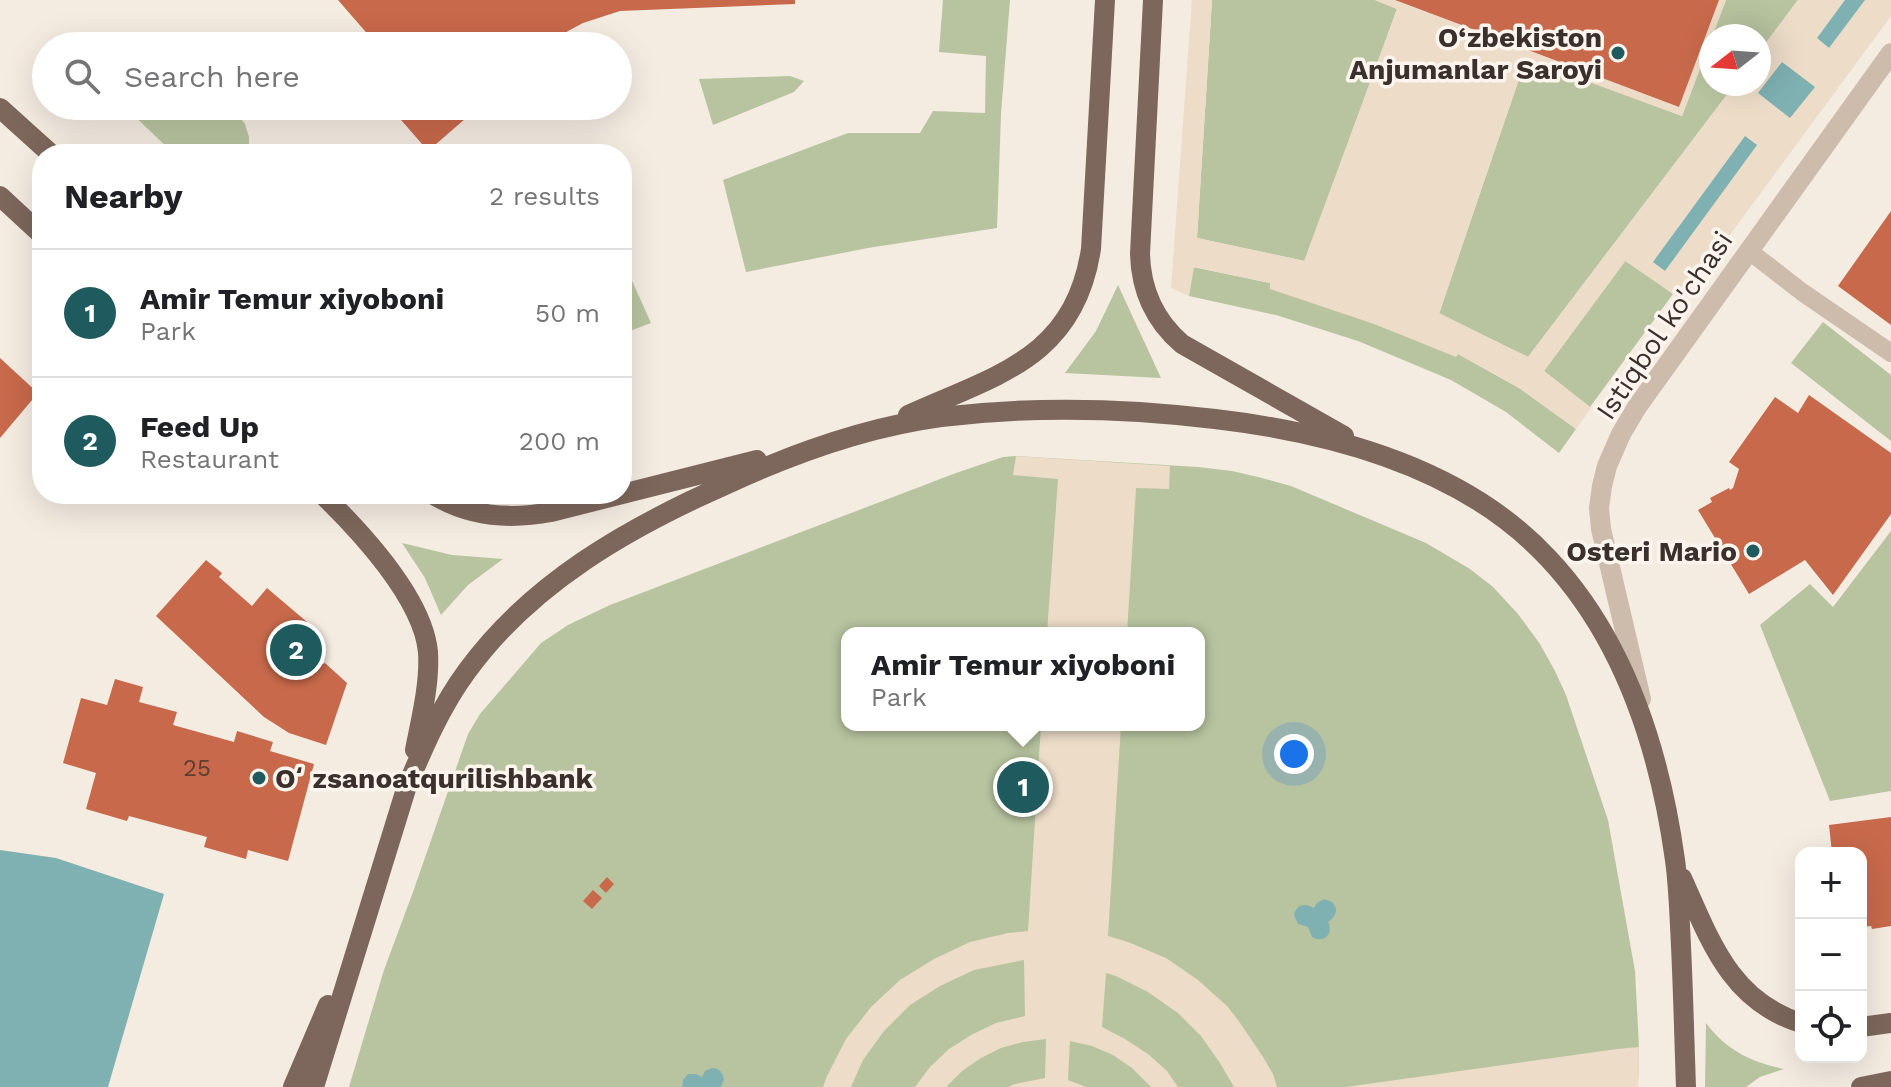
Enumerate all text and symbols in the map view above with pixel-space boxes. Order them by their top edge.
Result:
place label: O‘zbekiston Anjumanlar Saroyi [1349,21,1602,86]
north arrow [1699,24,1771,96]
search box [32,32,632,120]
marker: O‘zbekiston Anjumanlar Saroyi [1609,44,1627,62]
icon: search [60,54,104,98]
text: Search here [124,59,300,94]
text: Nearby [64,176,183,216]
text: 2 results [489,181,600,211]
street label: Istiqbol ko'chasi [1589,225,1740,426]
text: Amir Temur xiyoboni [140,281,444,316]
text: 1 [84,298,96,328]
text: 50 m [535,298,600,328]
text: Park [140,316,196,346]
text: Feed Up [140,409,259,444]
text: 2 [82,426,98,456]
text: 200 m [519,426,600,456]
text: Restaurant [140,444,279,474]
place label: Osteri Mario [1566,535,1737,568]
marker: Osteri Mario [1744,542,1762,560]
pin: 2 [270,620,322,680]
popup [841,627,1205,731]
text: Amir Temur xiyoboni [871,647,1175,682]
text: Park [871,682,927,712]
your location [1274,734,1314,774]
house number: 25 [183,754,211,782]
pin: 1 [997,757,1049,817]
place label: Oʻzsanoatqurilishbank [275,762,594,795]
marker: Oʻzsanoatqurilishbank [250,769,268,787]
map controls [1795,847,1867,1063]
button: + [1795,847,1867,919]
button: − [1795,919,1867,991]
button: locate [1795,991,1867,1063]

